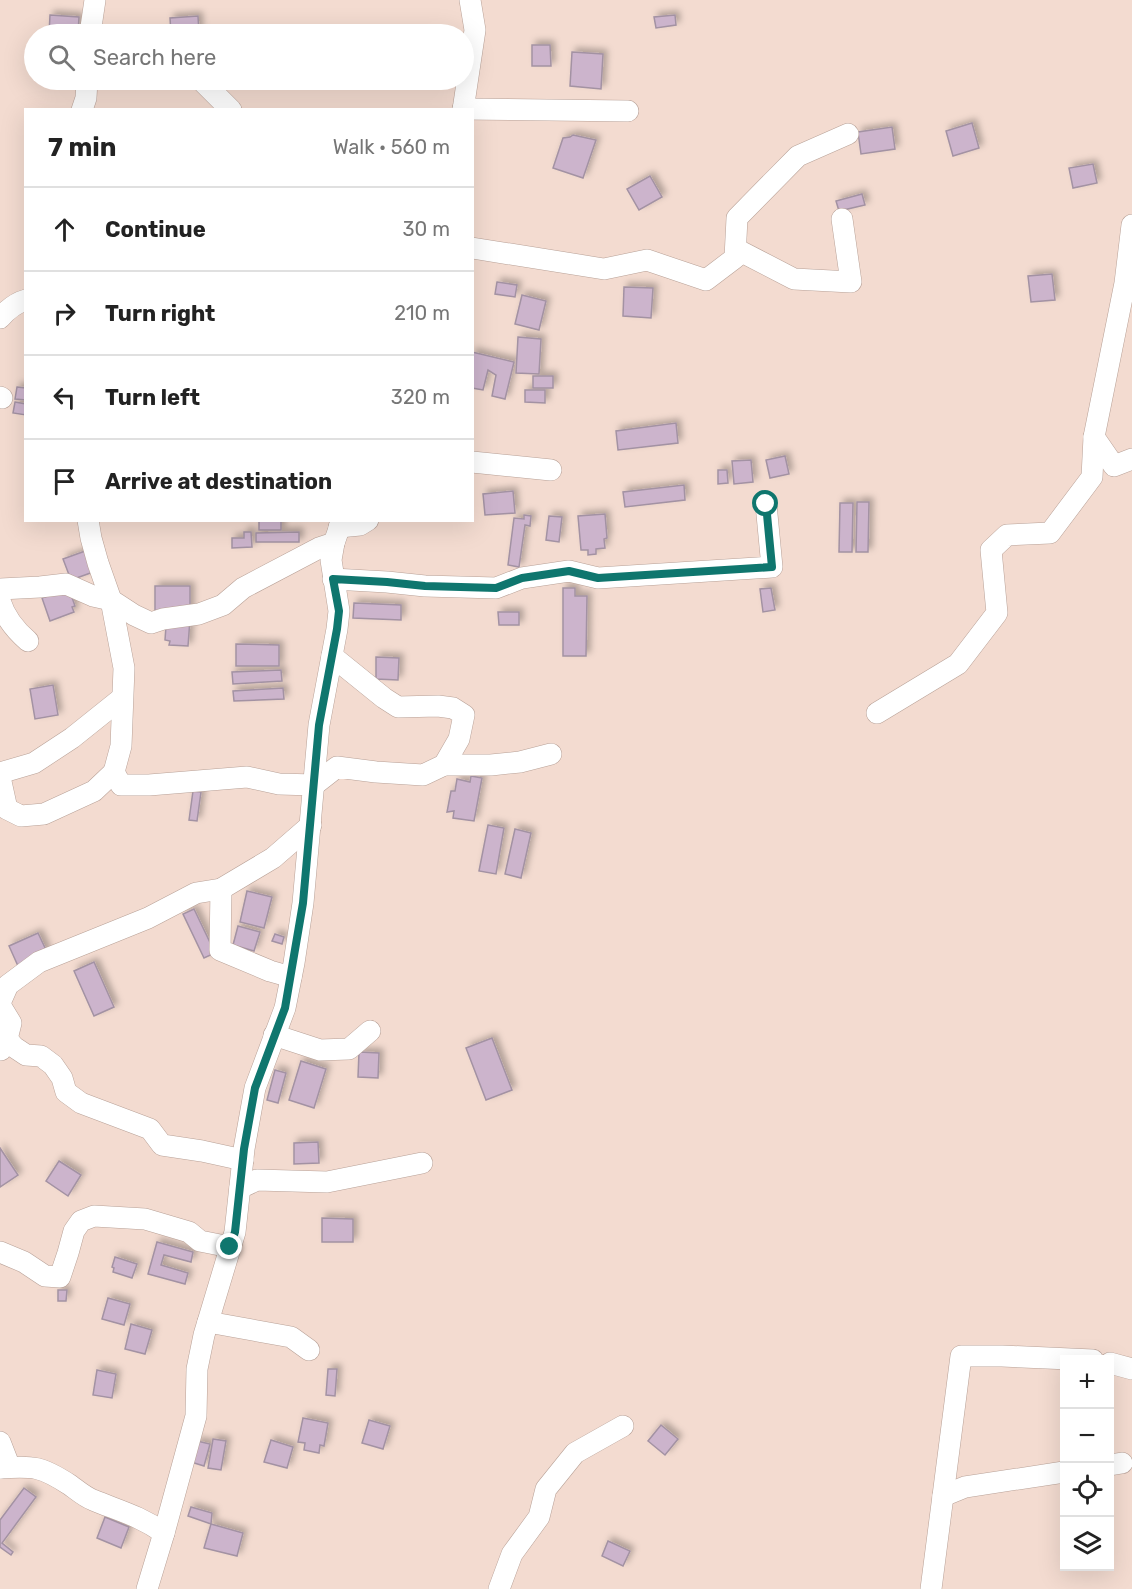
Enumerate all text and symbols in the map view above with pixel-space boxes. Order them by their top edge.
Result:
search box [24,24,474,90]
icon: search [45,41,78,74]
text: Search here [93,44,216,71]
text: 7 min [48,132,116,163]
text: Walk · 560 m [333,135,450,159]
icon: ahead [48,213,81,246]
text: Continue [105,216,206,243]
text: 30 m [403,217,450,241]
icon: right [48,297,81,330]
text: Turn right [105,300,215,327]
text: 210 m [394,301,450,325]
icon: left [48,381,81,414]
text: Turn left [105,384,200,411]
text: 320 m [391,385,450,409]
icon: arrive [48,465,81,498]
text: Arrive at destination [105,468,332,495]
route start [752,490,778,516]
route end [216,1233,242,1259]
map controls [1060,1355,1114,1571]
button: + [1060,1355,1114,1409]
button: − [1060,1409,1114,1463]
button: locate [1060,1463,1114,1517]
button: layers [1060,1517,1114,1571]

